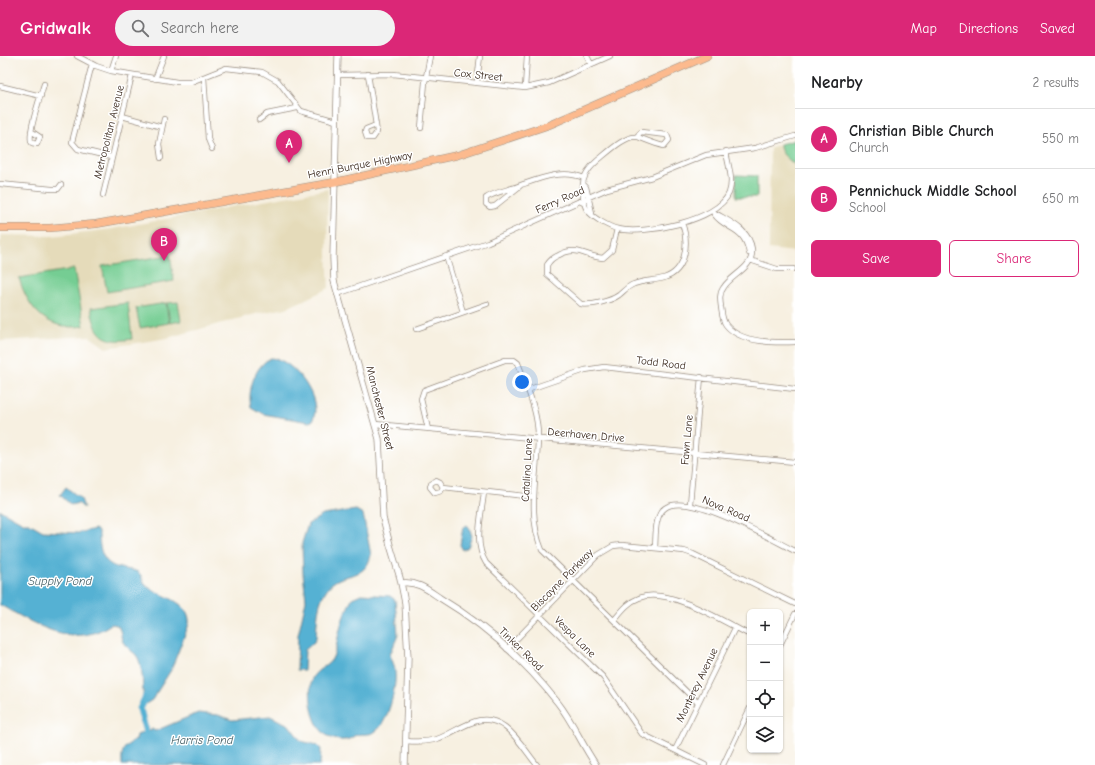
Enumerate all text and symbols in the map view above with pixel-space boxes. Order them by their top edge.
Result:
search box [115,10,395,46]
text: Gridwalk [20,17,91,39]
icon: search [129,17,151,39]
text: Search here [161,19,239,37]
text: Map [910,20,937,37]
text: Directions [959,20,1018,37]
text: Saved [1040,20,1075,37]
street label: Cox Street [453,66,504,84]
text: Nearby [811,73,862,92]
text: 2 results [1032,75,1079,90]
street label: Metropolitan Avenue [91,83,127,180]
text: Christian Bible Church [849,122,994,140]
pin: A [276,130,302,163]
text: A [820,131,828,146]
text: 550 m [1042,131,1079,146]
text: Church [849,140,889,155]
street label: Henri Burque Highway [307,148,414,182]
text: Pennichuck Middle School [849,182,1017,200]
street label: Ferry Road [533,183,587,217]
text: B [820,191,828,206]
text: 650 m [1042,191,1079,206]
text: School [849,200,886,215]
pin: B [151,228,177,261]
button: Save [811,240,941,277]
button: Share [949,240,1079,277]
street label: Todd Road [636,354,687,372]
street label: Manchester Street [363,365,397,452]
your location [512,372,532,392]
street label: Fawn Lane [678,414,696,466]
street label: Deerhaven Drive [547,425,626,445]
street label: Catalina Lane [519,437,535,502]
street label: Nova Road [700,493,752,525]
street label: Biscayne Parkway [528,546,596,614]
water label: Supply Pond [28,574,92,588]
map controls [747,609,783,753]
button: + [747,609,783,645]
street label: Vespa Lane [552,614,599,661]
street label: Tinker Road [496,625,546,673]
street label: Monterey Avenue [673,645,721,724]
button: − [747,645,783,681]
button: locate [747,681,783,717]
button: layers [747,717,783,753]
water label: Harris Pond [171,733,234,747]

